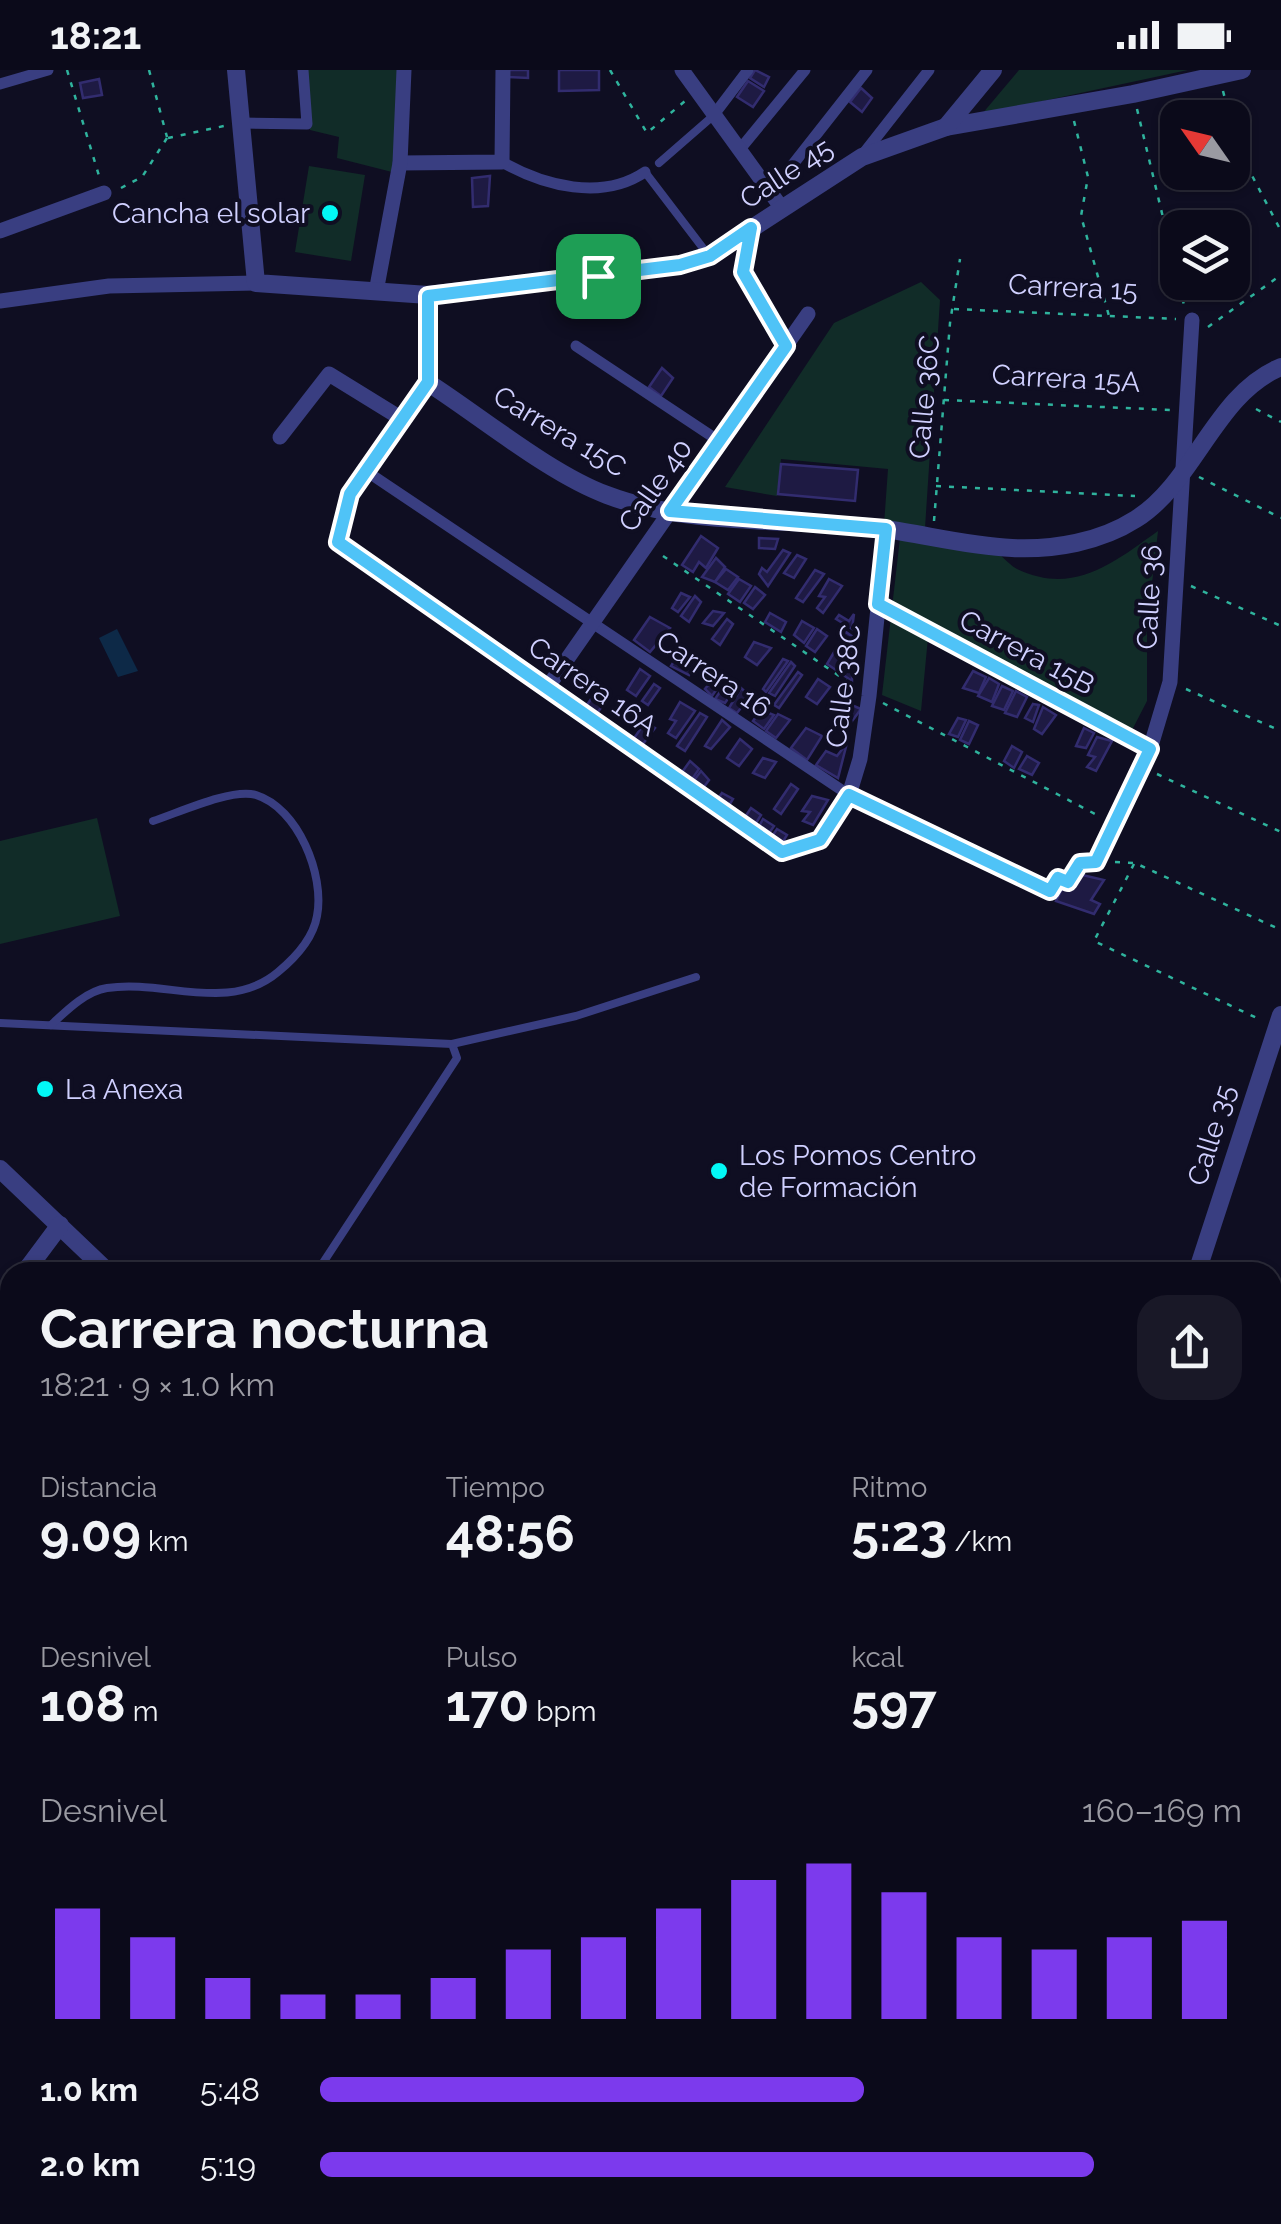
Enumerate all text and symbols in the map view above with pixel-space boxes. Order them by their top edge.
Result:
text: 18:21 [50,13,141,58]
north arrow [1160,100,1250,190]
map controls [1160,100,1250,300]
street label: Calle 45 [734,131,839,216]
place label: Cancha el solar [112,197,310,230]
marker: Cancha el solar [319,202,341,224]
button: layers [1160,210,1250,300]
pin [556,234,641,319]
icon: arrive [571,249,626,304]
street label: Carrera 15 [1007,268,1139,307]
street label: Calle 36C [903,334,946,460]
street label: Carrera 15A [991,358,1141,399]
street label: Carrera 15C [487,379,632,484]
street label: Calle 40 [612,433,699,538]
street label: Calle 36 [1130,544,1169,650]
street label: Carrera 15B [954,603,1100,702]
street label: Calle 38C [820,622,867,750]
street label: Carrera 16 [650,624,777,725]
street label: Carrera 16A [522,630,664,743]
place label: La Anexa [65,1073,183,1106]
marker: La Anexa [34,1078,56,1100]
street label: Calle 35 [1181,1081,1242,1189]
place label: Los Pomos Centro de Formación [739,1139,976,1204]
marker: Los Pomos Centro de Formación [708,1160,730,1182]
button: share [1137,1295,1242,1400]
text: Carrera nocturna [40,1296,489,1361]
text: 18:21 · 9 × 1.0 km [40,1366,275,1403]
text: Distancia [40,1471,157,1504]
text: Tiempo [446,1471,545,1504]
text: Ritmo [851,1471,927,1504]
text: 9.09 [40,1504,141,1563]
text: 48:56 [446,1504,575,1563]
text: 5:23 [851,1504,947,1563]
text: km [141,1525,189,1558]
text: /km [947,1525,1012,1558]
text: Desnivel [40,1641,151,1674]
text: Pulso [446,1641,518,1674]
text: kcal [851,1641,904,1674]
text: 108 [40,1674,126,1733]
text: 170 [446,1674,529,1733]
text: 597 [851,1674,937,1733]
text: m [126,1695,158,1728]
text: bpm [529,1695,597,1728]
text: Desnivel [40,1792,167,1829]
text: 160–169 m [1082,1792,1242,1829]
text: 1.0 km [40,2071,138,2108]
text: 5:48 [200,2071,260,2108]
text: 2.0 km [40,2146,140,2183]
text: 5:19 [200,2146,256,2183]

